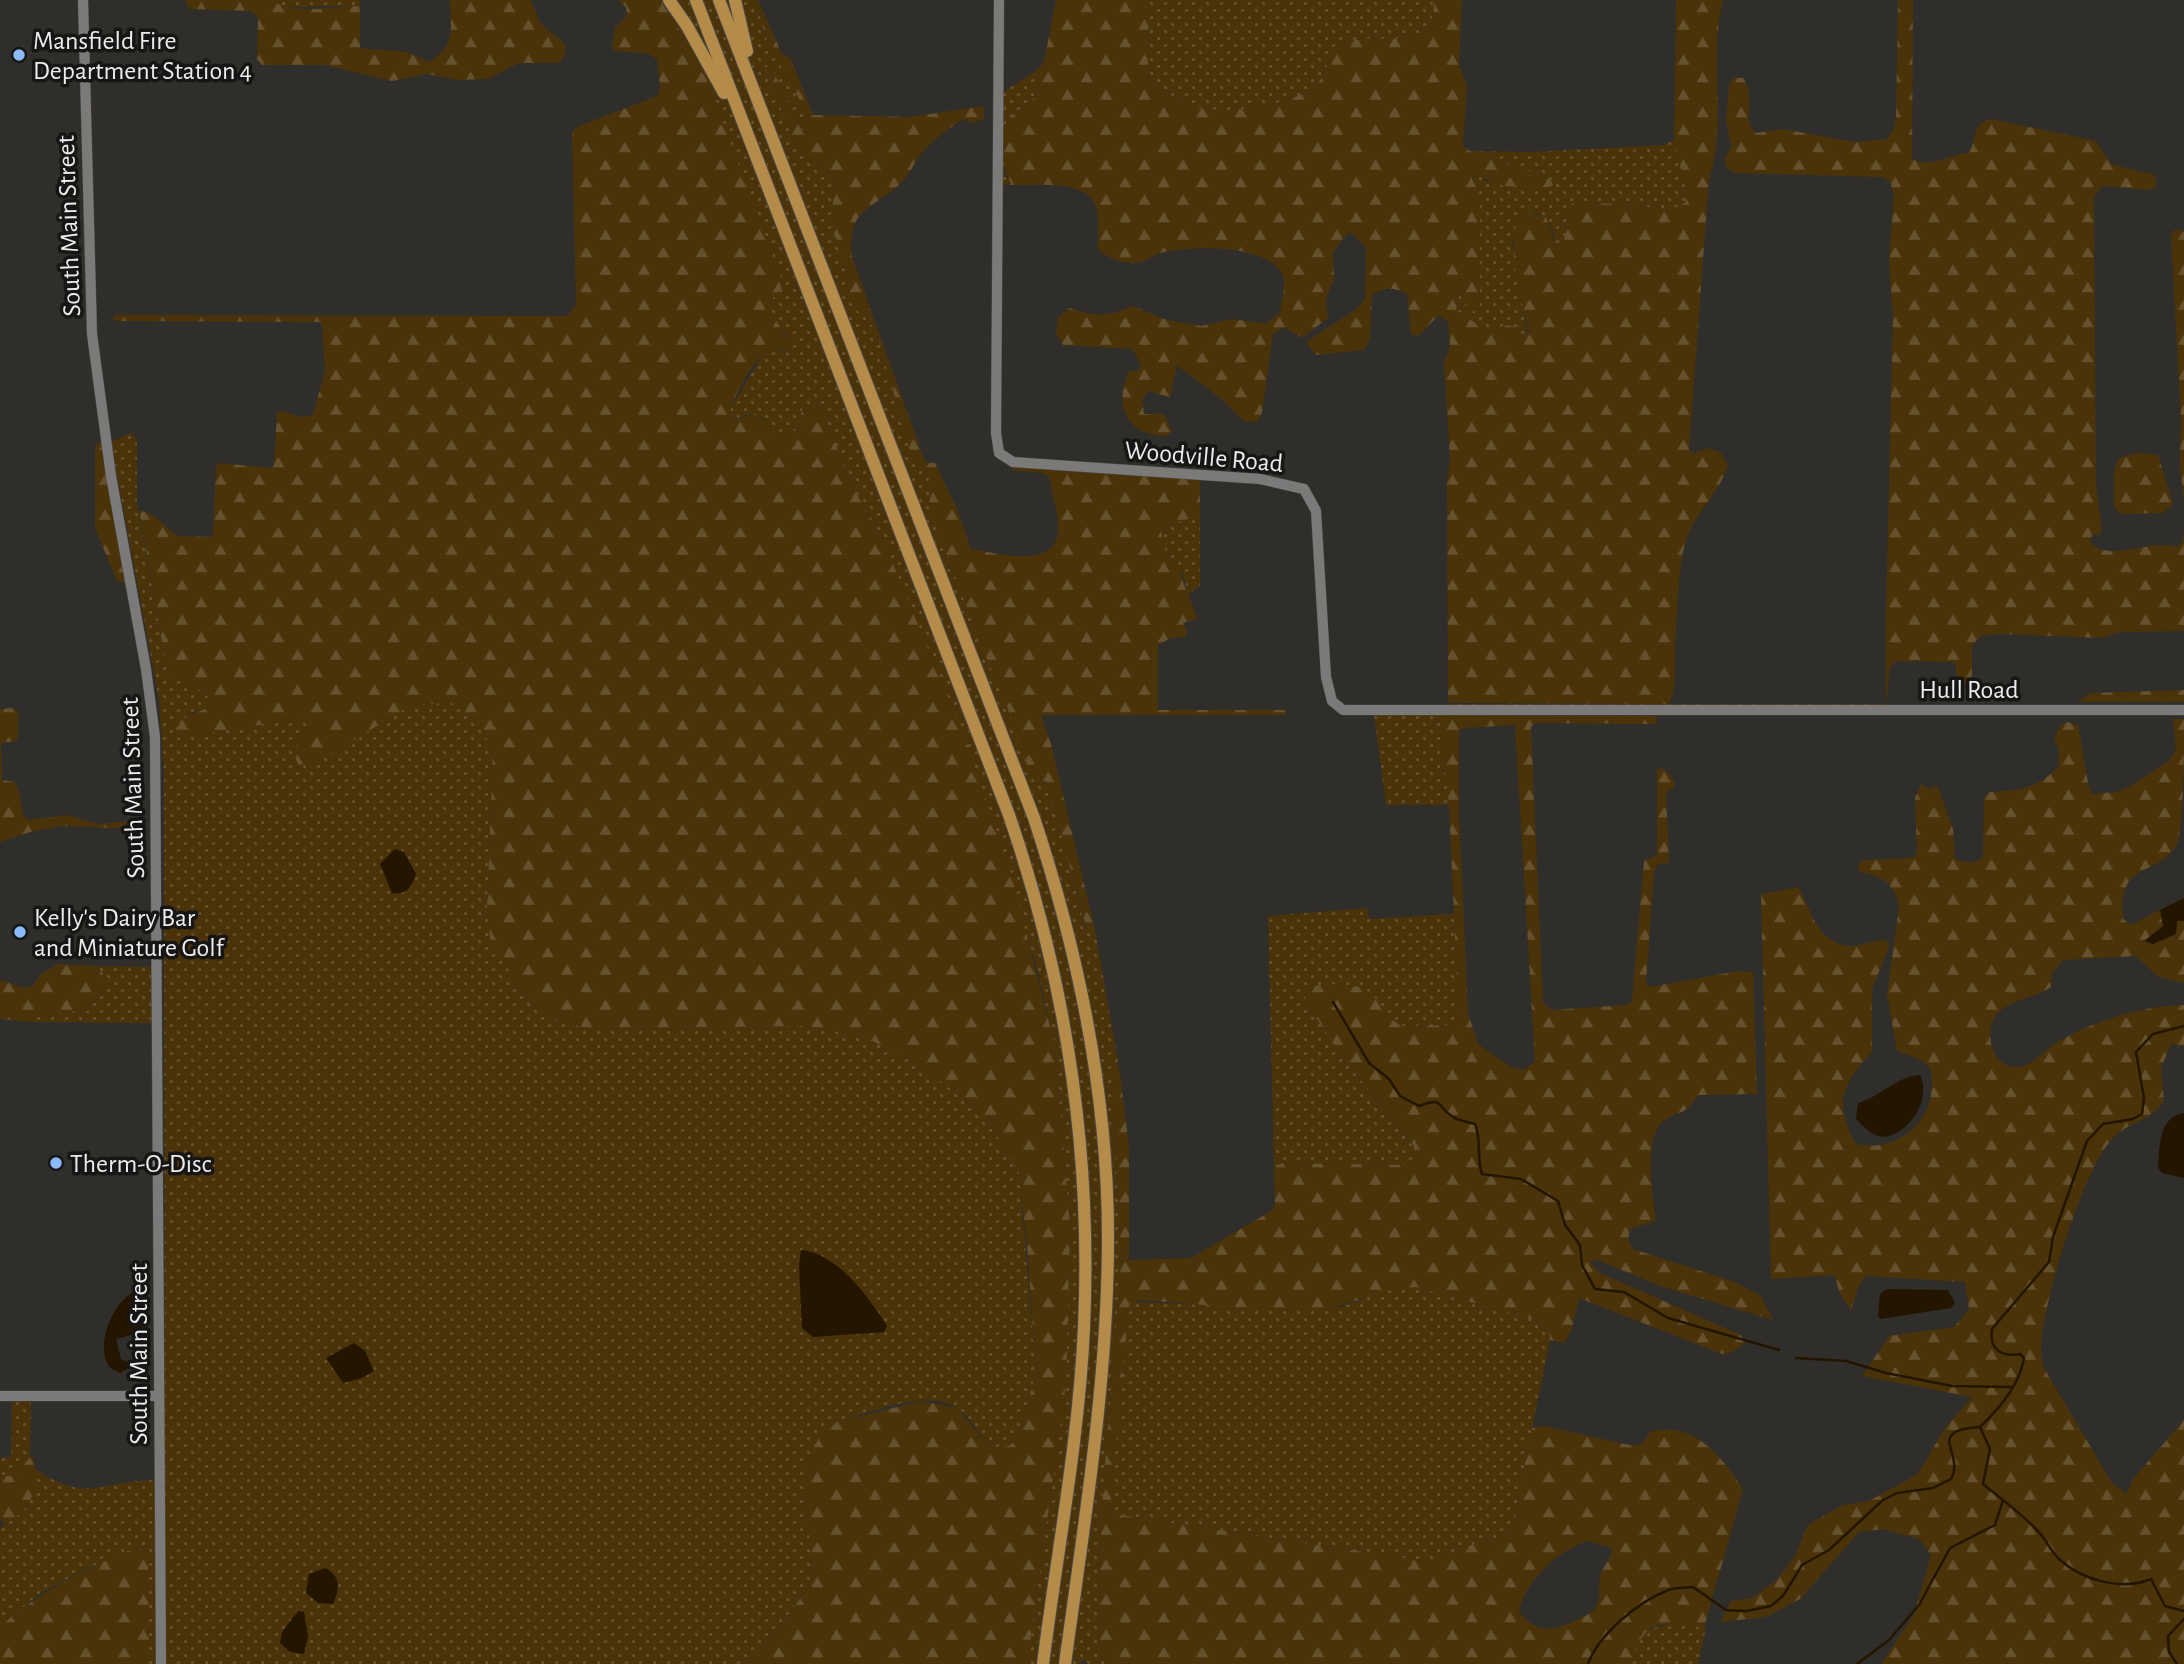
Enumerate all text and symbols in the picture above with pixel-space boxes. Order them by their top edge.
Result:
place label: Mansfield Fire Department Station 4 [33,28,252,84]
marker: Mansfield Fire Department Station 4 [11,47,27,63]
street label: South Main Street [53,135,85,317]
street label: Woodville Road [1123,437,1284,477]
street label: Hull Road [1919,677,2019,703]
street label: South Main Street [117,697,149,879]
place label: Kelly's Dairy Bar and Miniature Golf [34,905,226,961]
marker: Kelly's Dairy Bar and Miniature Golf [12,924,28,940]
place label: Therm-O-Disc [70,1151,212,1177]
marker: Therm-O-Disc [48,1155,64,1171]
street label: South Main Street [126,1263,152,1445]

